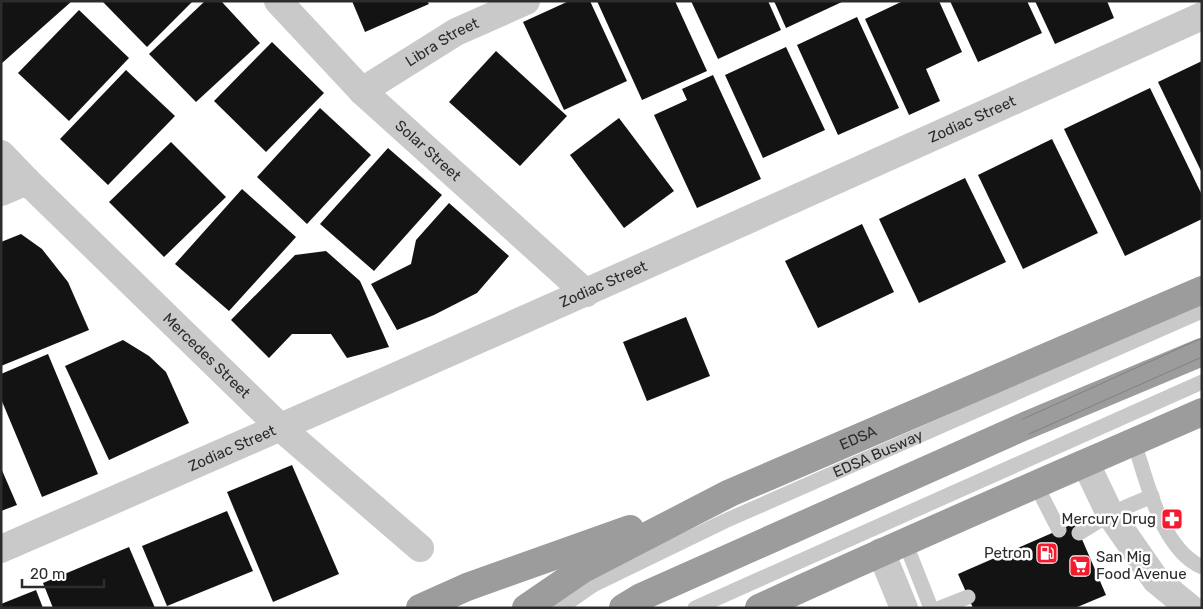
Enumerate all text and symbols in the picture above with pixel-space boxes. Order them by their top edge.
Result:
street label: Libra Street [402,14,482,70]
street label: Zodiac Street [926,92,1019,147]
street label: Solar Street [391,116,465,185]
street label: Zodiac Street [557,257,650,311]
street label: Mercedes Street [159,309,254,402]
street label: Zodiac Street [186,421,279,475]
street label: EDSA [837,422,879,454]
street label: EDSA Busway [830,426,926,481]
pharmacy icon: Mercury Drug [1160,507,1184,531]
place label: Mercury Drug [1062,510,1156,528]
fuel station icon: Petron [1035,541,1059,565]
place label: Petron [984,544,1031,562]
place label: San Mig Food Avenue [1096,548,1187,583]
supermarket icon: San Mig Food Avenue [1068,554,1092,578]
scale bar [22,556,105,588]
text: 20 m [30,565,65,583]

